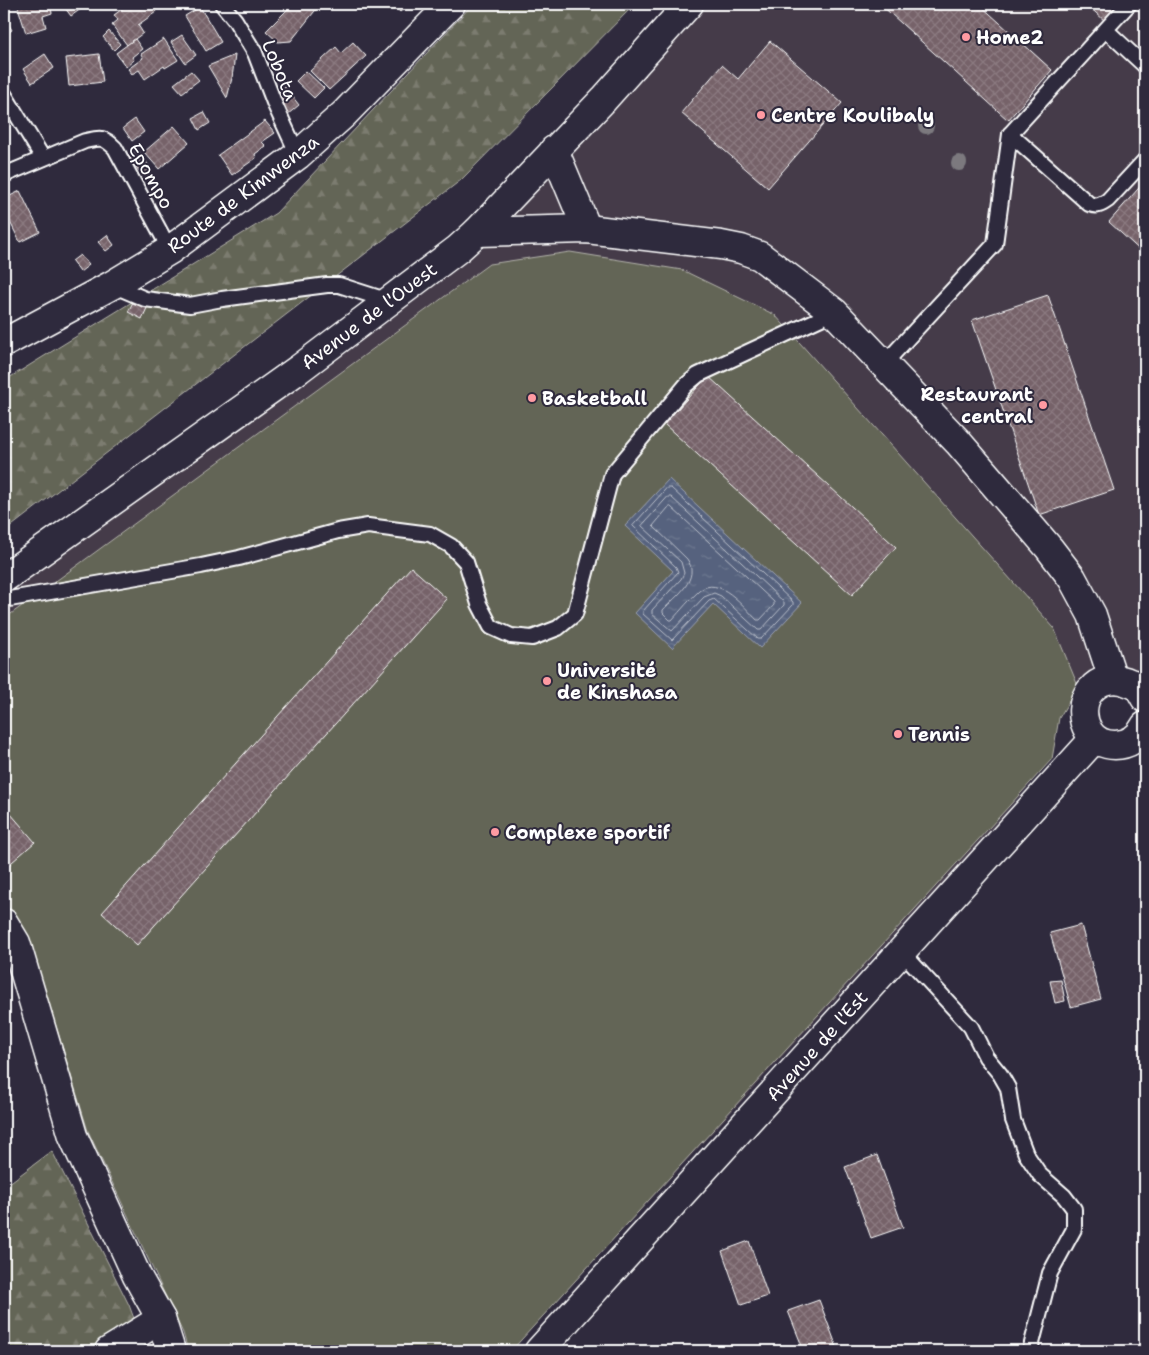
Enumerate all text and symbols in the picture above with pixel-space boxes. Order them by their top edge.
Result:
place label: Home2 [976,25,1043,50]
marker: Home2 [960,31,972,43]
street label: Lobota [256,36,304,104]
place label: Centre Koulibaly [771,103,934,128]
marker: Centre Koulibaly [755,109,767,121]
street label: Route de Kimwenza [162,129,324,259]
street label: Epompo [123,138,179,214]
street label: Avenue de l'Ouest [296,257,442,375]
place label: Restaurant central [920,382,1033,429]
place label: Basketball [542,386,647,411]
marker: Basketball [526,392,538,404]
marker: Restaurant central [1037,399,1049,411]
place label: Université de Kinshasa [557,658,678,705]
marker: Université de Kinshasa [541,675,553,687]
place label: Tennis [908,722,970,747]
marker: Tennis [892,728,904,740]
place label: Complexe sportif [505,820,671,845]
marker: Complexe sportif [489,826,501,838]
street label: Avenue de l'Est [761,985,873,1107]

